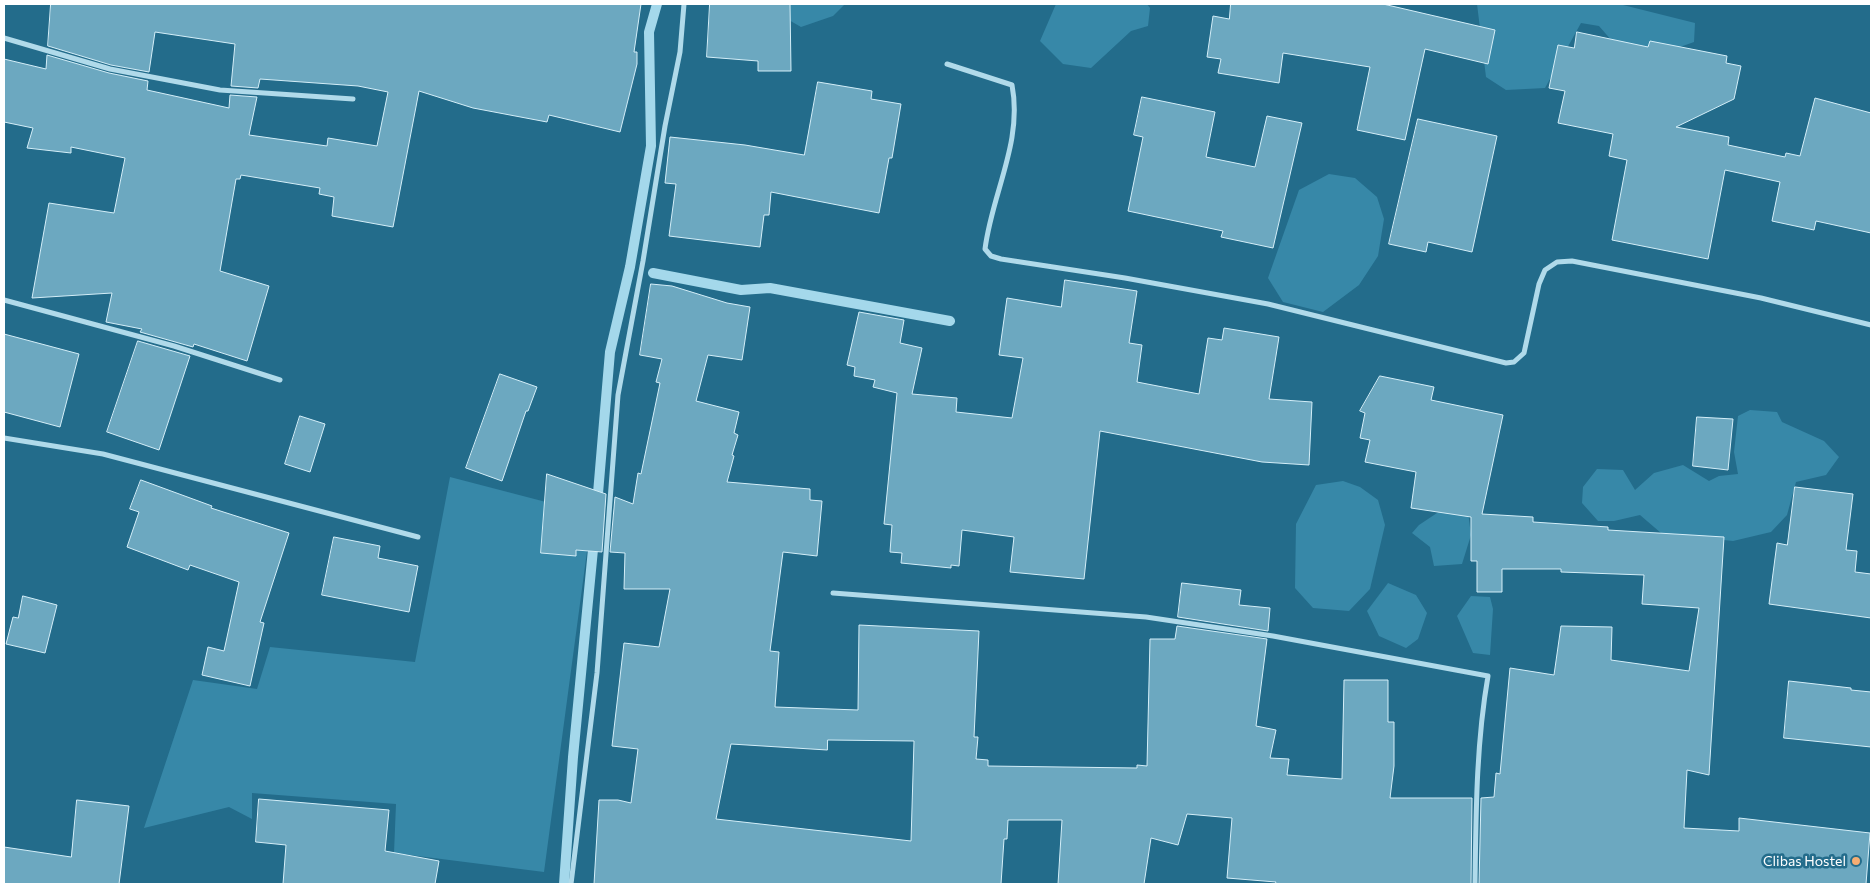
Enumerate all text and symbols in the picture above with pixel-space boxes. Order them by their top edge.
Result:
place label: Clibas Hostel [1763,853,1846,869]
marker: Clibas Hostel [1850,855,1862,867]

